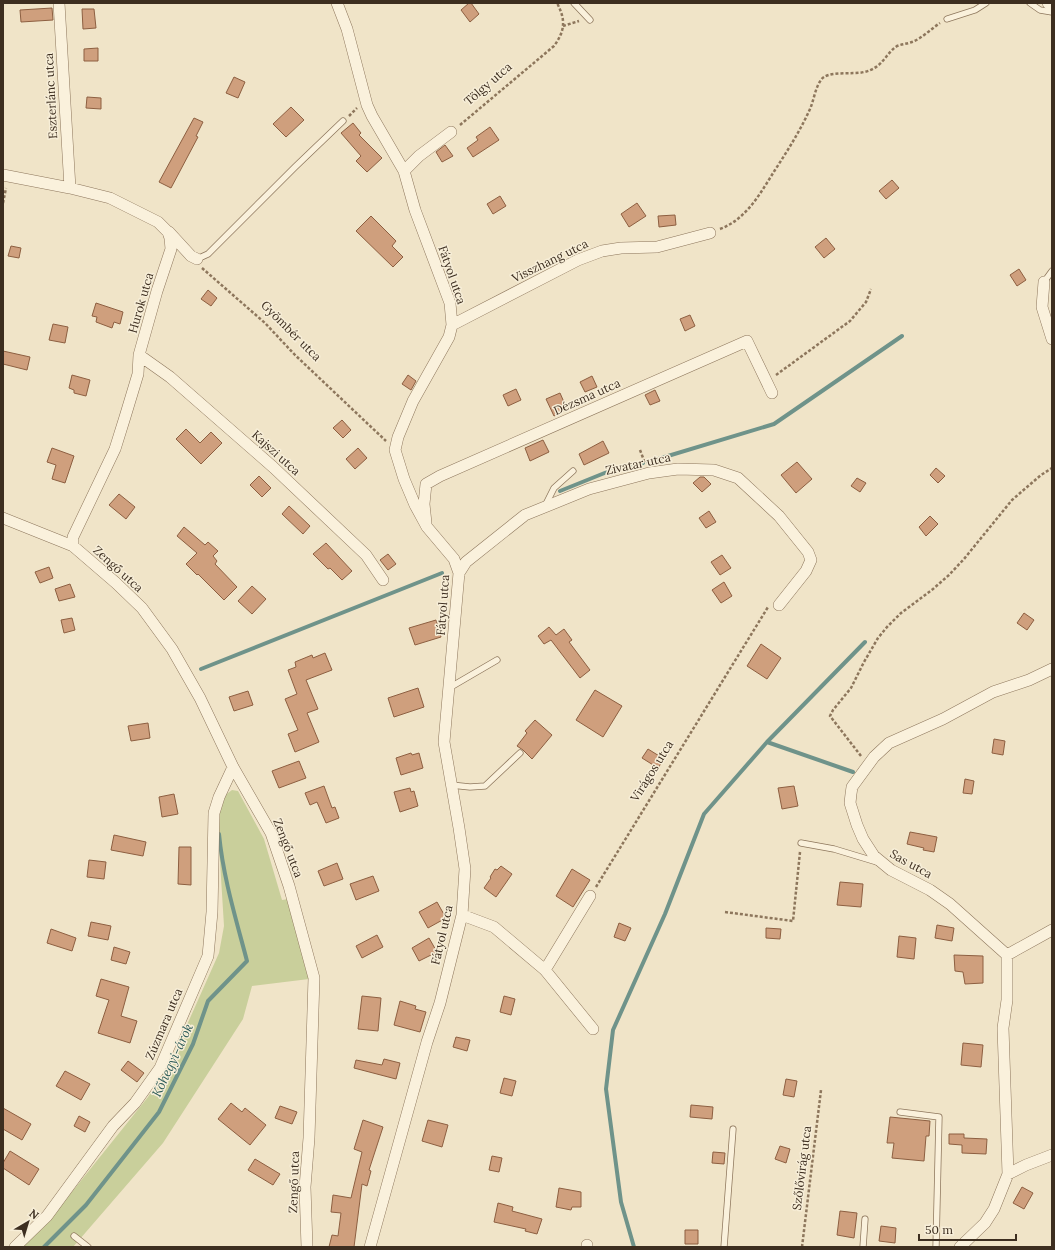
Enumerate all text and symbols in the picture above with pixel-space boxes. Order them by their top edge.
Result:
street label: Eszterlánc utca [41,53,60,139]
street label: Tölgy utca [461,59,515,108]
street label: Visszhang utca [508,236,590,286]
street label: Fátyol utca [435,244,469,306]
street label: Hurok utca [125,271,156,335]
street label: Gyömbér utca [258,297,325,364]
street label: Dézsma utca [551,375,623,418]
street label: Kajszi utca [249,427,304,478]
street label: Zivatar utca [604,449,672,478]
street label: Zengő utca [90,542,146,595]
street label: Fátyol utca [433,574,452,636]
street label: Virágos utca [626,737,676,805]
street label: Zengő utca [270,816,307,880]
street label: Sas utca [887,846,935,881]
street label: Fátyol utca [427,904,456,966]
street label: Zúzmara utca [142,986,185,1062]
water label: Kőhegyi-árok [148,1021,197,1100]
street label: Szőlővirág utca [789,1125,814,1211]
street label: Zengő utca [285,1151,302,1213]
north arrow [8,1202,48,1242]
text: N [26,1206,42,1223]
scale bar [919,1216,1016,1242]
text: 50 m [925,1222,953,1237]

